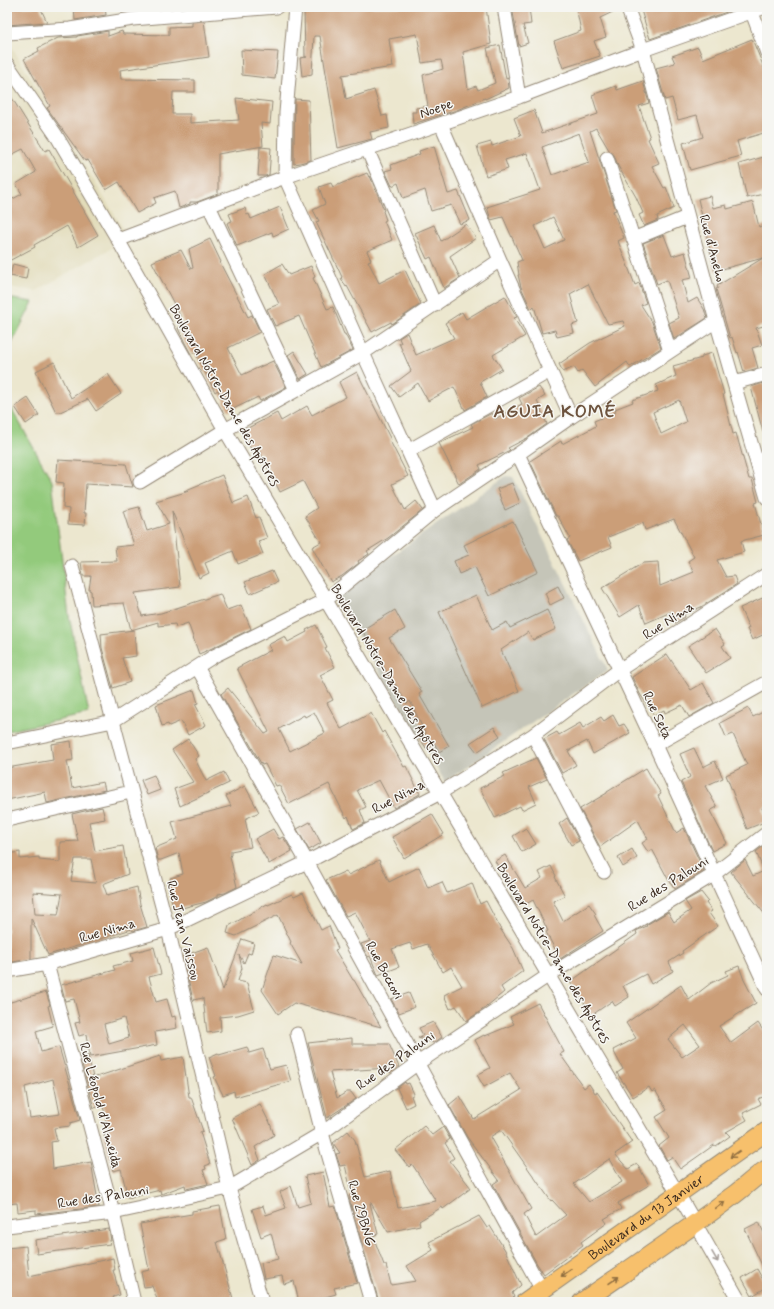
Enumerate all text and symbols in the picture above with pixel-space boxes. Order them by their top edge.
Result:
street label: Noepe [417,95,456,123]
street label: Rue d'Aneho [694,213,730,284]
street label: Boulevard Notre-Dame des Apôtres [164,301,284,491]
district label: AGUIA KOMÉ [493,399,617,424]
street label: Boulevard Notre-Dame des Apôtres [325,581,448,769]
street label: Rue Nima [639,598,698,644]
street label: Rue Seta [638,689,676,742]
street label: Rue Nima [369,775,428,818]
street label: Rue des Palouni [625,852,712,916]
street label: Boulevard Notre-Dame des Apôtres [491,860,614,1048]
street label: Rue Jean Vaissou [162,879,204,982]
street label: Rue Nima [77,914,137,948]
street label: Rue Boccovi [361,938,407,1003]
street label: Rue des Palouni [353,1027,438,1095]
street label: Rue Léopold d'Almeida [75,1040,125,1170]
one-way arrow [730,1150,741,1158]
street label: Boulevard du 13 Janvier [585,1170,708,1265]
street label: Rue 29BNG [343,1178,379,1249]
street label: Rue des Palouni [56,1181,150,1213]
one-way arrow [714,1201,725,1209]
one-way arrow [711,1251,719,1263]
one-way arrow [560,1269,571,1277]
one-way arrow [608,1276,619,1284]

